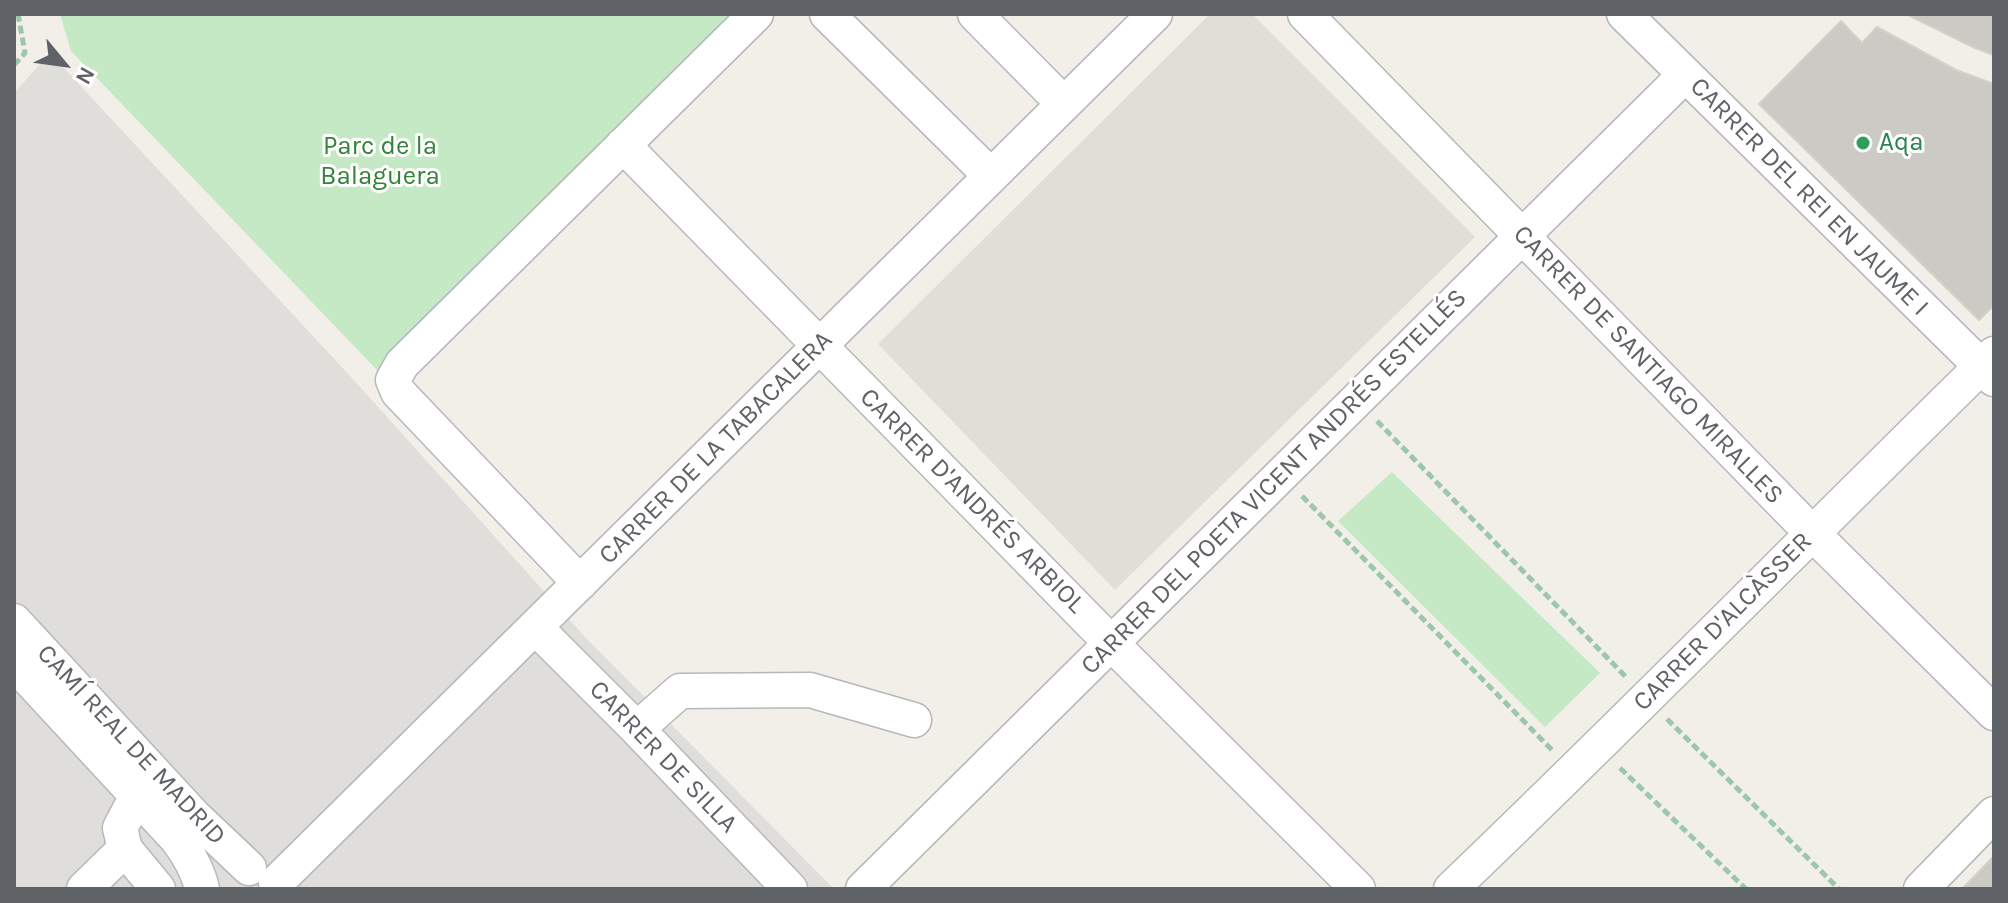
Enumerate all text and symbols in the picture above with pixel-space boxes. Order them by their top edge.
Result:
north arrow [24,24,104,104]
text: N [70,62,100,89]
street label: CARRER DEL REI EN JAUME I [1683,71,1935,323]
place label: Aqa [1879,127,1923,159]
park label: Parc de la Balaguera [320,131,440,192]
marker: Aqa [1854,134,1872,152]
street label: CARRER DE SANTIAGO MIRALLES [1506,219,1790,511]
street label: CARRER DEL POETA VICENT ANDRÉS ESTELLÉS [1075,283,1473,681]
street label: CARRER DE LA TABACALERA [593,325,839,571]
street label: CARRER D'ANDRÉS ARBIOL [853,382,1091,620]
street label: CARRER D'ALCÀSSER [1627,526,1819,718]
street label: CAMÍ REAL DE MADRID [30,638,232,852]
street label: CARRER DE SILLA [582,674,744,840]

